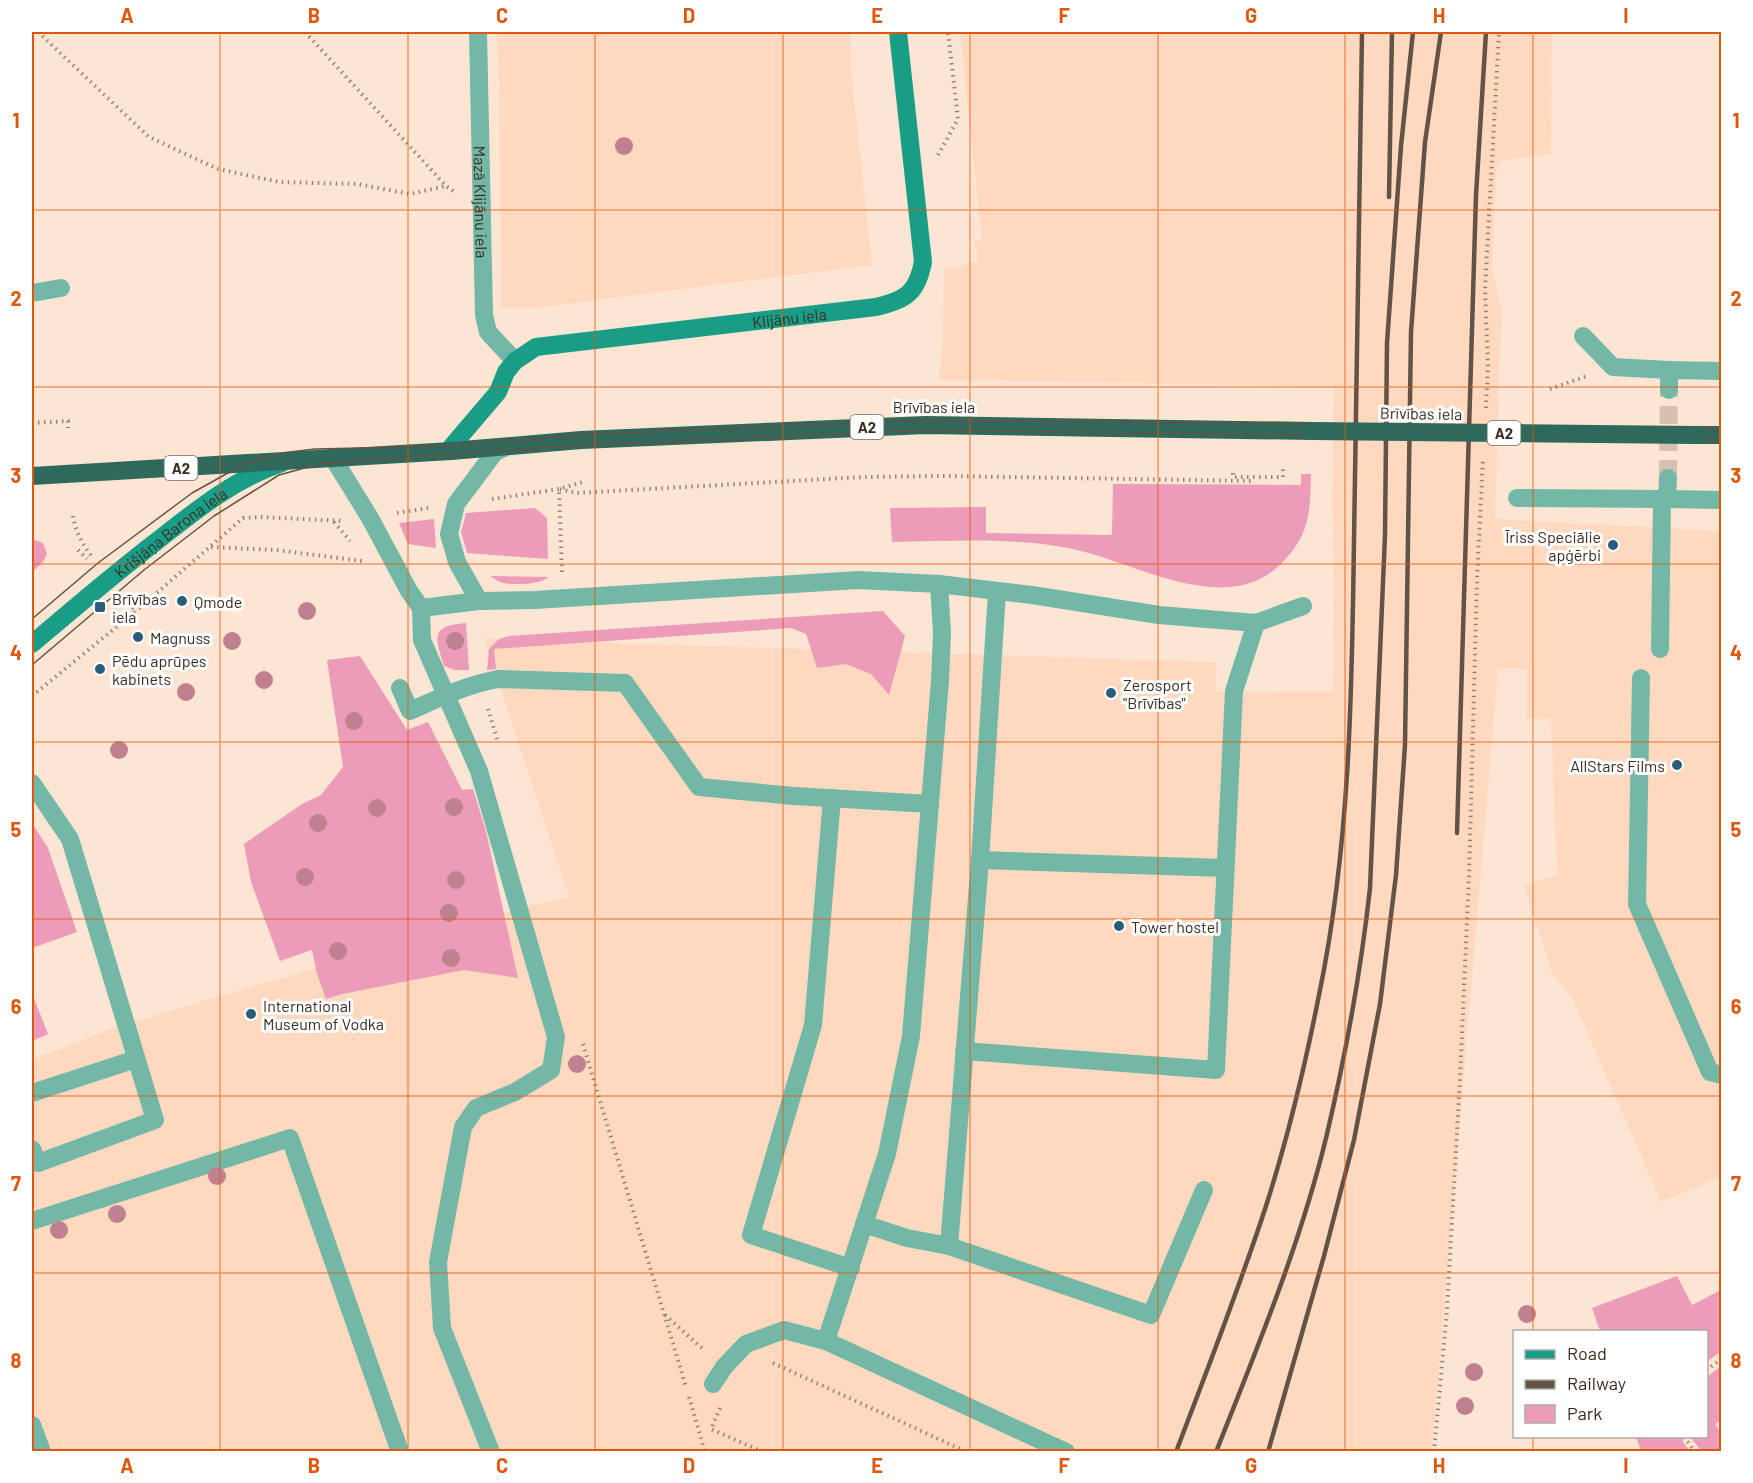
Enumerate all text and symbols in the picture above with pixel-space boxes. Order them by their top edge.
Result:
text: A [120,3,134,27]
text: B [308,3,320,27]
text: C [496,3,508,27]
text: D [683,3,695,27]
text: E [871,3,883,27]
text: F [1058,3,1070,27]
text: G [1245,3,1257,27]
text: H [1433,3,1445,27]
text: I [1623,3,1629,27]
text: 1 [12,108,20,132]
text: 1 [1732,108,1740,132]
street label: Mazā Klijānu iela [471,145,492,259]
text: 2 [10,286,22,310]
text: 2 [1730,286,1742,310]
street label: Klijānu iela [751,303,827,331]
street label: Brīvības iela [893,397,975,416]
street label: Brīvības iela [1380,403,1462,423]
road number: A2 [850,415,884,439]
road number: A2 [1488,421,1520,445]
road number: A2 [164,456,198,480]
text: 3 [11,463,21,487]
text: 3 [1731,463,1741,487]
street label: Krišjāņa Barona iela [110,483,230,581]
place label: Īriss Speciālie apģērbi [1504,527,1601,564]
marker: Īriss Speciālie apģērbi [1606,538,1620,552]
place label: Brīvības iela [112,589,167,626]
place label: Qmode [194,592,242,611]
marker: Qmode [175,594,189,608]
marker: Brīvības iela [93,600,107,614]
place label: Magnuss [150,628,211,647]
marker: Magnuss [131,630,145,644]
text: 4 [10,640,22,664]
text: 4 [1730,640,1742,664]
place label: Pēdu aprūpes kabinets [112,651,206,688]
marker: Pēdu aprūpes kabinets [93,662,107,676]
place label: Zerosport "Brīvības" [1123,675,1192,712]
marker: Zerosport "Brīvības" [1104,686,1118,700]
place label: AllStars Films [1570,756,1665,775]
marker: AllStars Films [1670,758,1684,772]
text: 5 [11,817,22,841]
text: 5 [1731,817,1742,841]
place label: Tower hostel [1131,917,1219,936]
marker: Tower hostel [1112,919,1126,933]
text: 6 [11,994,22,1018]
text: 6 [1731,994,1742,1018]
place label: International Museum of Vodka [263,996,384,1033]
marker: International Museum of Vodka [244,1007,258,1021]
text: 7 [11,1171,21,1195]
text: 7 [1731,1171,1741,1195]
legend [1513,1330,1708,1438]
text: Road [1567,1342,1607,1364]
text: 8 [11,1348,22,1372]
text: 8 [1731,1348,1742,1372]
text: Railway [1567,1372,1626,1394]
text: Park [1567,1402,1602,1424]
text: A [120,1453,134,1477]
text: B [308,1453,320,1477]
text: C [496,1453,508,1477]
text: D [683,1453,695,1477]
text: E [871,1453,883,1477]
text: F [1058,1453,1070,1477]
text: G [1245,1453,1257,1477]
text: H [1433,1453,1445,1477]
text: I [1623,1453,1629,1477]

